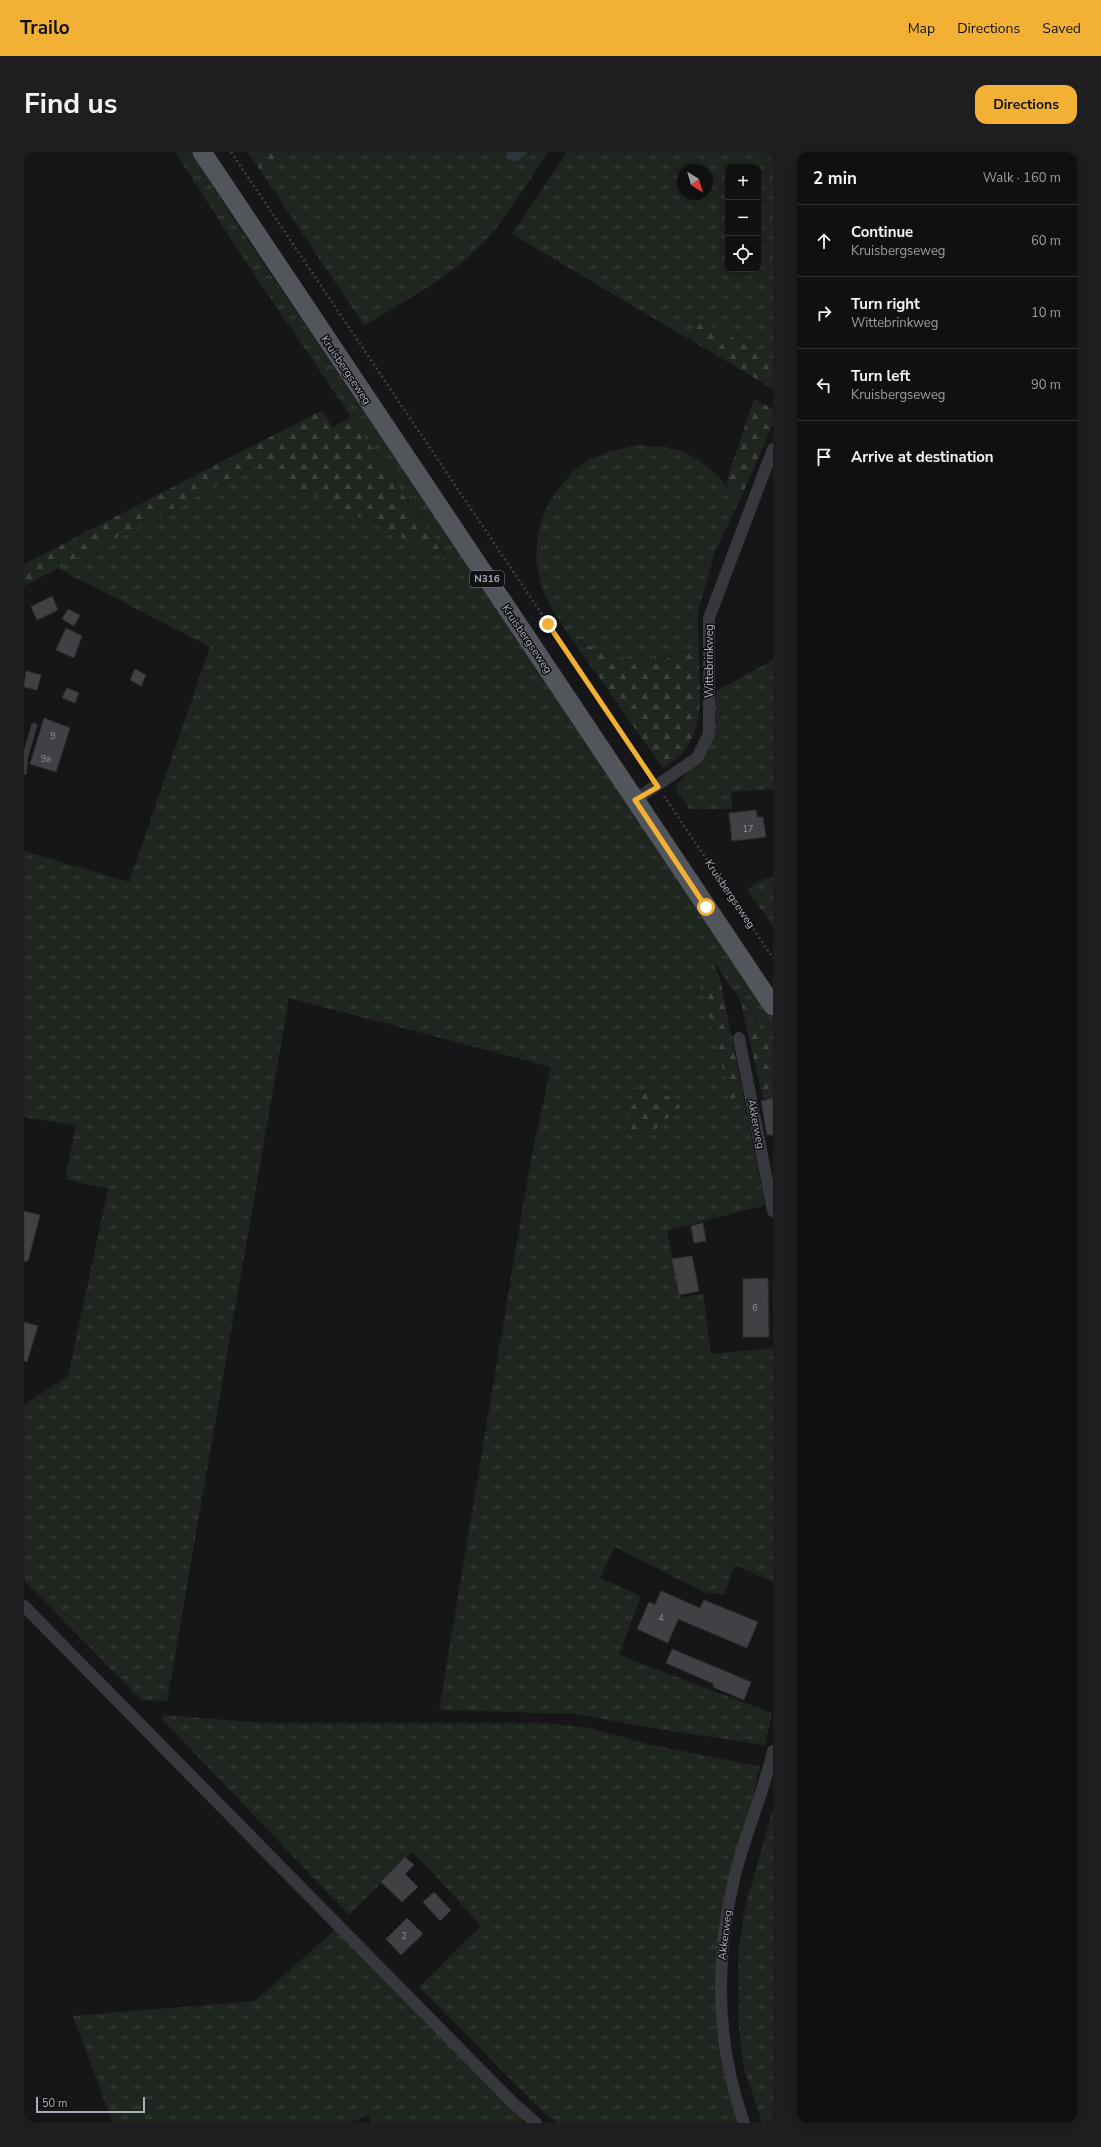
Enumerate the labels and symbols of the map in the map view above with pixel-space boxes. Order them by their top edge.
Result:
north arrow [677,164,713,200]
street label: Kruisbergseweg [317,333,375,407]
road number: N316 [470,571,504,587]
street label: Kruisbergseweg [498,602,556,676]
route end [539,615,557,633]
street label: Wittebrinkweg [702,624,717,698]
house number: 9 [50,730,56,742]
house number: 9a [41,753,51,765]
house number: 17 [743,823,753,835]
street label: Kruisbergseweg [701,857,759,931]
route start [697,898,715,916]
street label: Akkerweg [744,1098,768,1150]
house number: 6 [752,1302,758,1314]
house number: 4 [658,1612,664,1624]
street label: Akkerweg [714,1909,736,1961]
house number: 2 [401,1930,407,1942]
scale bar [36,2095,145,2114]

